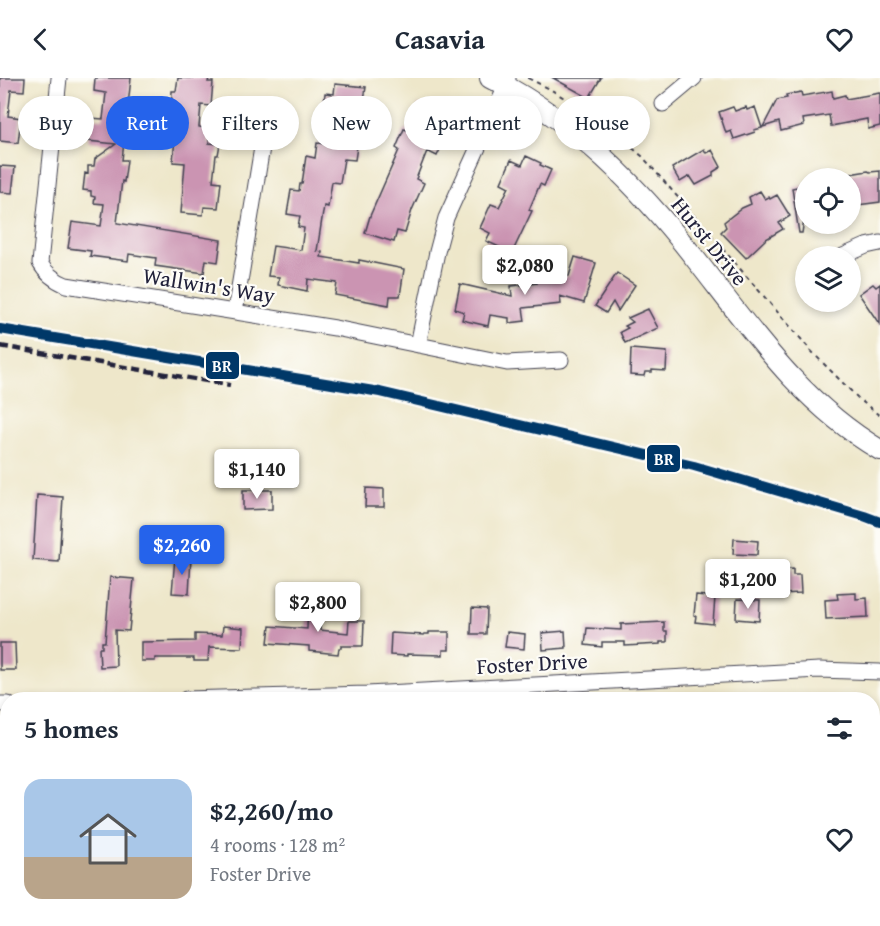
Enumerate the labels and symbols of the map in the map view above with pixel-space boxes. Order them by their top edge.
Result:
street label: Hurst Drive [664,190,756,292]
pin: $2,080 [476,245,574,296]
street label: Wallwin's Way [141,259,277,311]
line badge: BR [205,351,240,380]
text: BR [212,354,232,378]
line badge: BR [646,444,681,473]
text: BR [654,447,674,471]
pin: $1,140 [208,449,306,500]
pin: $2,260 [133,525,231,576]
pin: $1,200 [699,559,797,610]
pin: $2,800 [269,582,367,633]
street label: Foster Drive [476,644,588,682]

